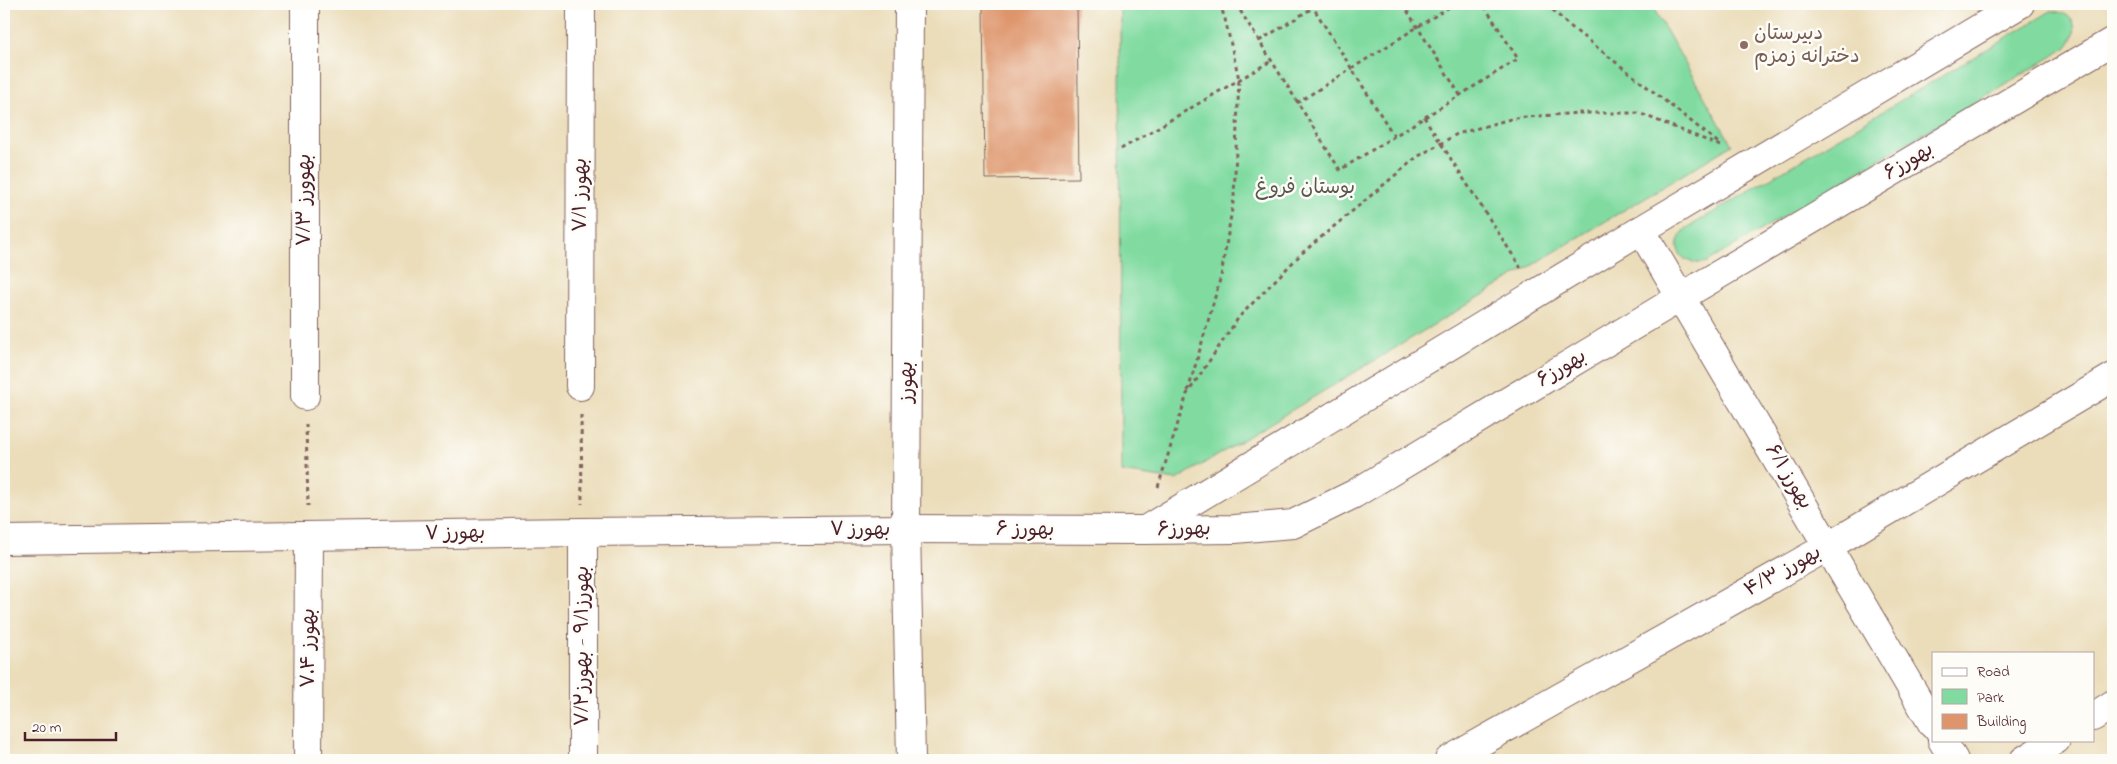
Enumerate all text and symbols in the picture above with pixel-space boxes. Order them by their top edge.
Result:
place label: دبیرستان دخترانه زمزم [1754,20,1860,72]
marker: دبیرستان دخترانه زمزم [1738,39,1750,51]
street label: بهورز۶ [1879,136,1939,188]
street label: بهوورز ۷/۳ [291,154,320,246]
street label: بهورز ۷/۱ [567,158,596,232]
park label: بوستان فروغ [1255,174,1355,203]
street label: بهورز۶ [1532,343,1592,395]
street label: بهورز [893,361,922,405]
street label: بهورز ۶/۱ [1757,439,1819,515]
street label: بهورز۶ [1157,515,1211,545]
street label: بهورز ۷ [830,516,890,545]
street label: بهورز ۶ [996,516,1054,545]
street label: بهورز ۷ [424,519,486,549]
street label: بهورز ۴/۳ [1739,539,1827,605]
street label: بهورز۹/۱ - بهورز۷/۲ [569,566,598,726]
street label: بهورز ۷.۴ [295,608,324,688]
legend [1932,652,2094,742]
text: Road [1977,661,2010,683]
text: Park [1977,687,2005,709]
scale bar [25,709,116,741]
text: Building [1976,711,2026,734]
text: 20 m [32,717,62,739]

